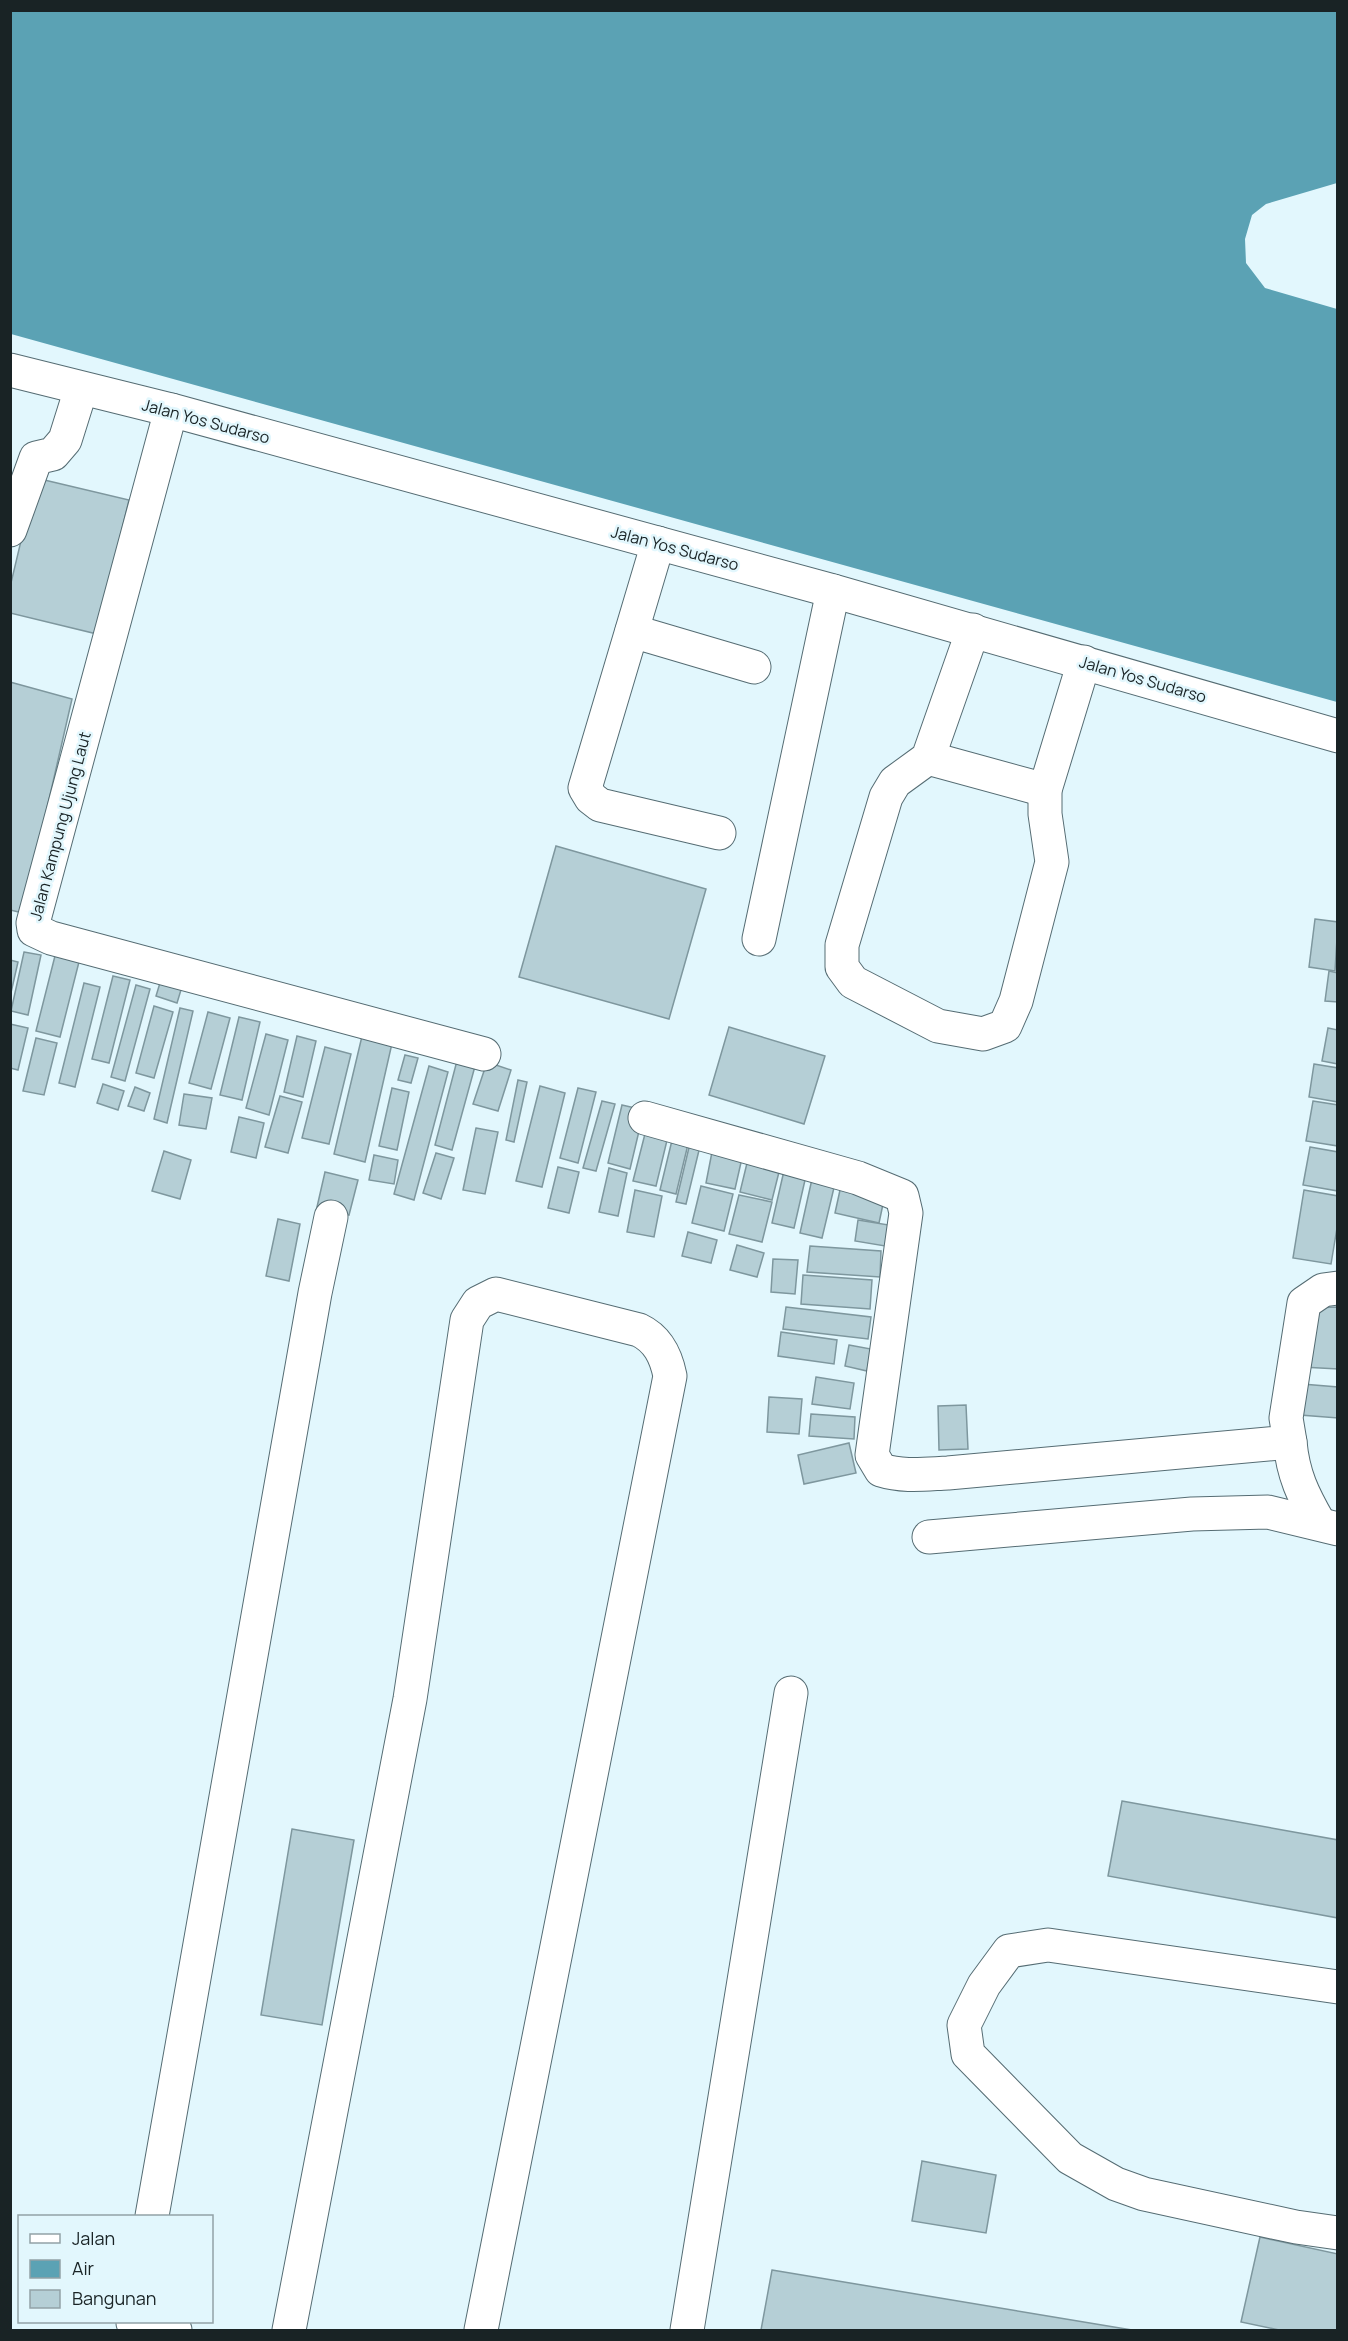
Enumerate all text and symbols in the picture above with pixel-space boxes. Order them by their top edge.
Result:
street label: Jalan Yos Sudarso [140,393,272,449]
street label: Jalan Yos Sudarso [609,520,741,576]
street label: Jalan Yos Sudarso [1077,650,1209,708]
street label: Jalan Kampung Ujung Laut [24,729,96,923]
legend [18,2215,213,2323]
text: Jalan [72,2226,115,2250]
text: Air [72,2256,95,2280]
text: Bangunan [72,2286,156,2310]

